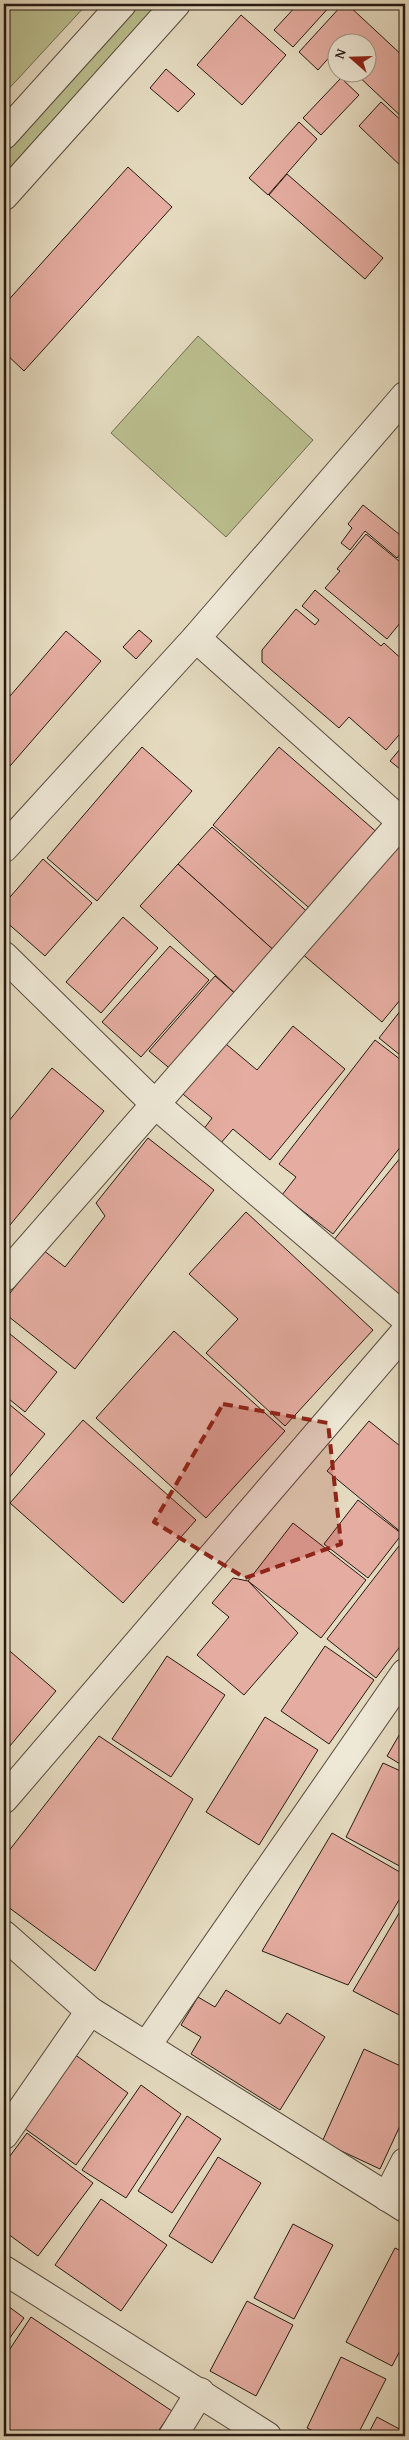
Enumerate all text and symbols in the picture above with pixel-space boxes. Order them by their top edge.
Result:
north arrow [326,32,376,82]
text: N [329,45,351,61]

